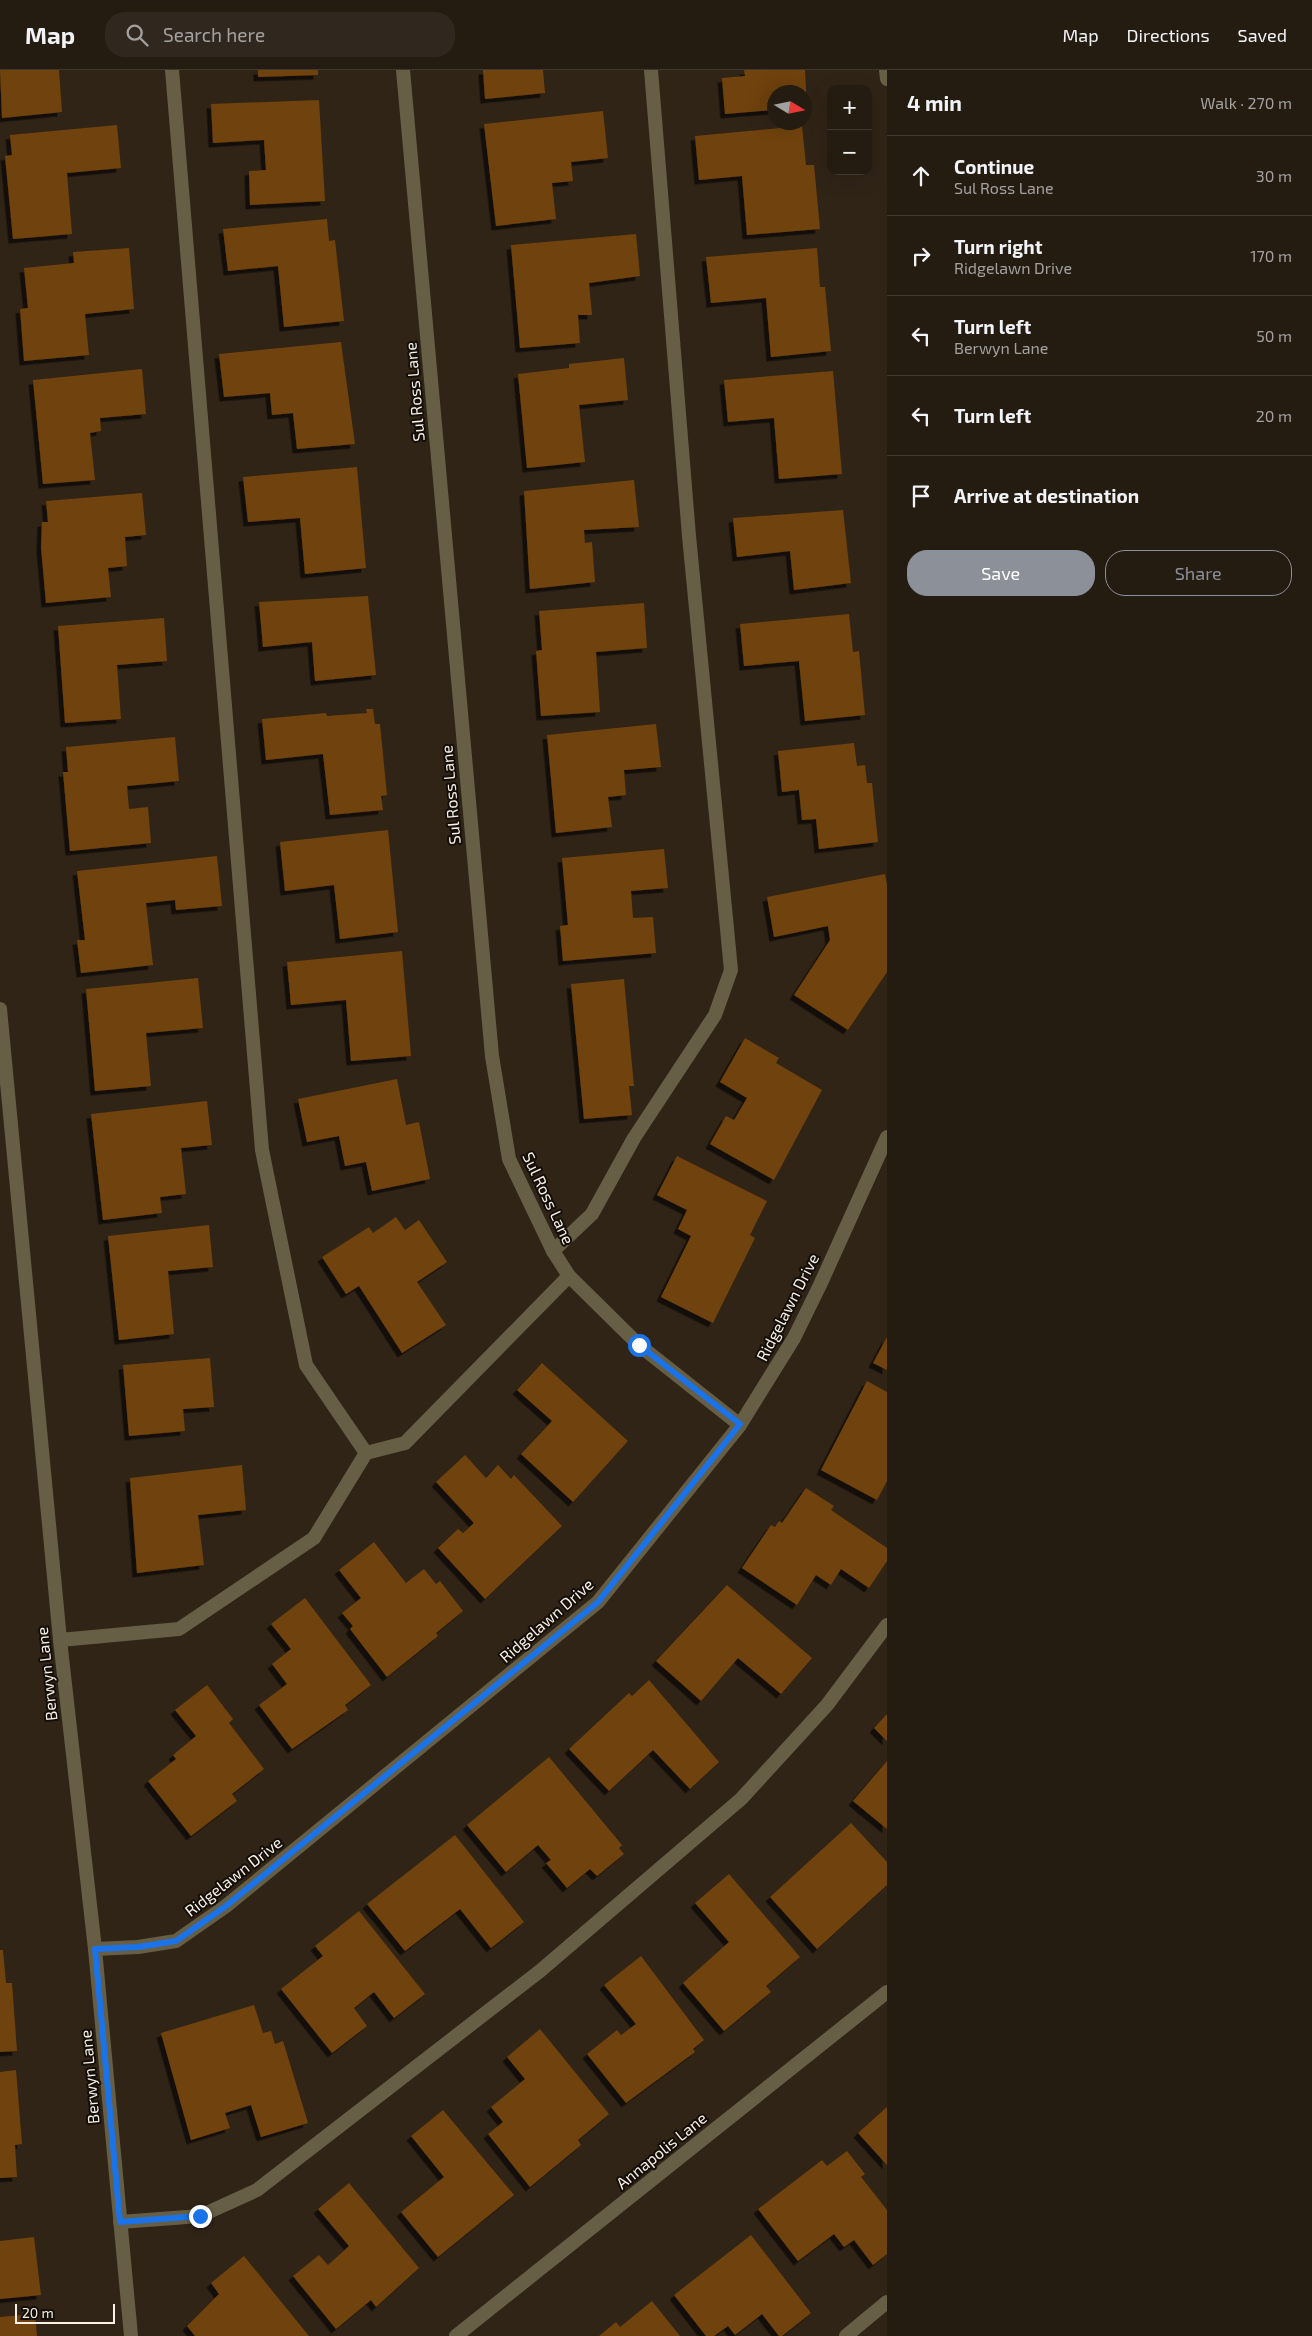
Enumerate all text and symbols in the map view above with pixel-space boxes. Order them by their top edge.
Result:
search box [105,12,455,57]
text: Map [25,20,75,49]
icon: search [123,21,151,49]
text: Search here [163,23,265,46]
text: Map [1062,24,1099,46]
text: Directions [1127,24,1210,46]
text: Saved [1238,24,1287,46]
north arrow [767,85,812,130]
map controls [827,85,872,175]
button: + [827,85,872,130]
text: 4 min [907,90,962,115]
text: Walk · 270 m [1200,93,1292,112]
button: − [827,130,872,175]
text: Continue [954,155,1034,178]
icon: ahead [907,162,935,190]
text: 30 m [1256,166,1292,185]
text: Sul Ross Lane [954,178,1054,197]
text: Turn right [954,235,1042,258]
icon: right [907,242,935,270]
text: 170 m [1250,246,1292,265]
text: Ridgelawn Drive [954,258,1072,277]
text: Turn left [954,315,1031,338]
icon: left [907,322,935,350]
text: 50 m [1256,326,1292,345]
text: Berwyn Lane [954,338,1048,357]
street label: Sul Ross Lane [400,342,428,442]
icon: left [907,402,935,430]
text: Turn left [954,404,1031,427]
text: 20 m [1256,406,1292,425]
icon: arrive [907,482,935,510]
text: Arrive at destination [954,484,1139,507]
button: Save [907,550,1095,596]
button: Share [1105,550,1292,596]
street label: Sul Ross Lane [436,745,464,845]
street label: Sul Ross Lane [519,1149,579,1247]
street label: Ridgelawn Drive [752,1250,822,1364]
route start [628,1334,651,1357]
street label: Ridgelawn Drive [495,1574,597,1666]
street label: Berwyn Lane [32,1626,60,1722]
street label: Ridgelawn Drive [181,1832,285,1920]
street label: Berwyn Lane [75,2029,103,2125]
street label: Annapolis Lane [612,2108,710,2192]
route end [189,2205,212,2228]
scale bar [15,2301,115,2324]
text: 20 m [22,2304,54,2321]

